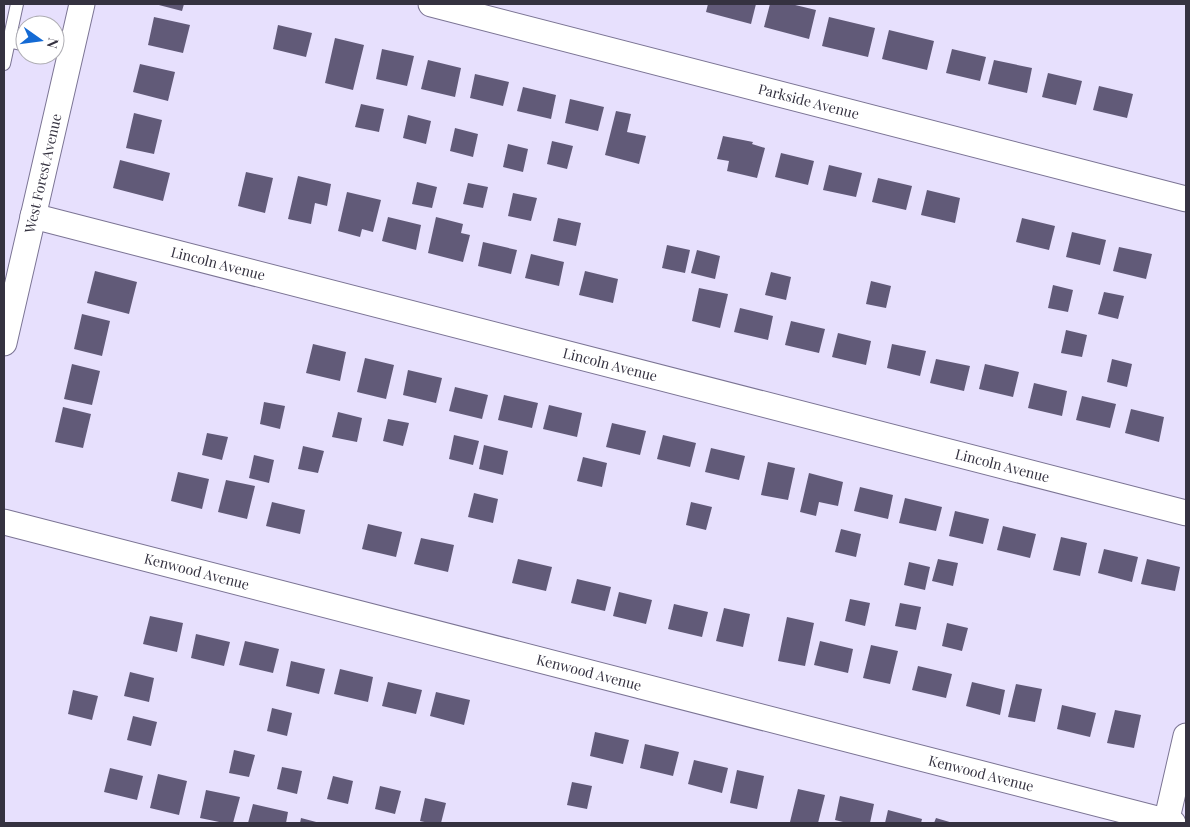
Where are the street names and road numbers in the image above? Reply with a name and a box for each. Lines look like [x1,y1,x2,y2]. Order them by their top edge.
street label: Parkside Avenue [756,79,861,123]
street label: West Forest Avenue [19,112,65,236]
street label: Lincoln Avenue [169,242,267,284]
street label: Lincoln Avenue [561,343,659,385]
street label: Lincoln Avenue [953,444,1052,486]
street label: Kenwood Avenue [142,548,251,594]
street label: Kenwood Avenue [534,649,644,695]
street label: Kenwood Avenue [927,750,1036,796]

